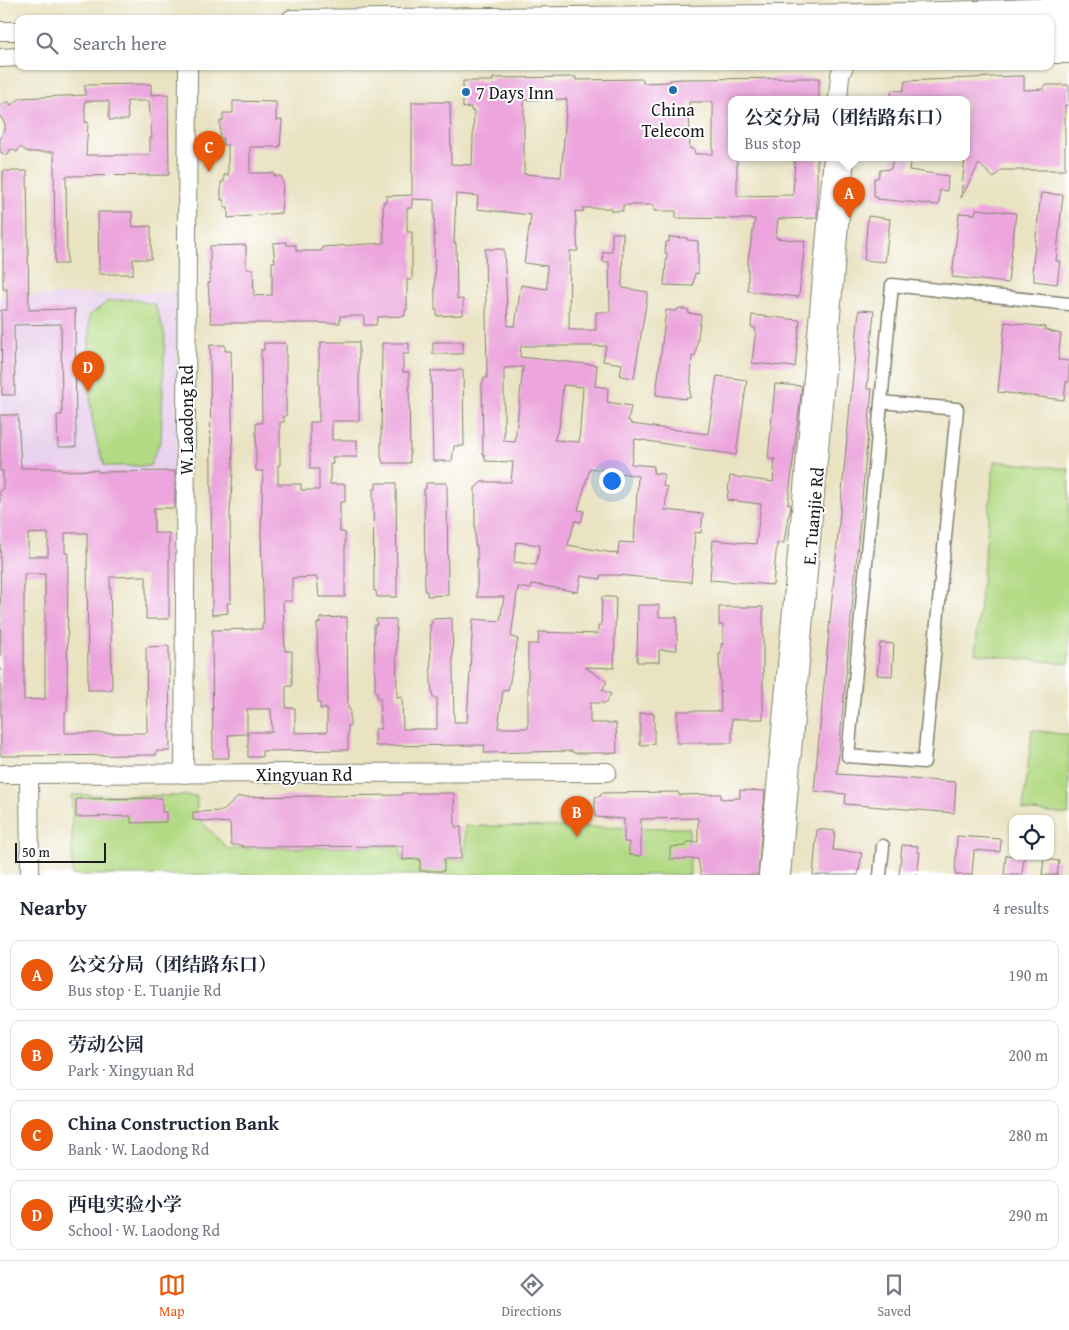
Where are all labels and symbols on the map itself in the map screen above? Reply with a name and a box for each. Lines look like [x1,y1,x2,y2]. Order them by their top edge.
place label: 7 Days Inn [476,79,554,106]
marker: China Telecom [667,84,679,96]
marker: 7 Days Inn [460,86,472,98]
place label: China Telecom [641,96,705,144]
pin: C [193,131,225,172]
pin: A [833,177,865,218]
pin: D [72,351,104,392]
street label: W. Laodong Rd [173,365,200,475]
street label: E. Tuanjie Rd [795,466,831,566]
your location [599,468,625,494]
street label: Xingyuan Rd [256,761,353,788]
pin: B [561,796,593,837]
scale bar [15,840,106,863]

